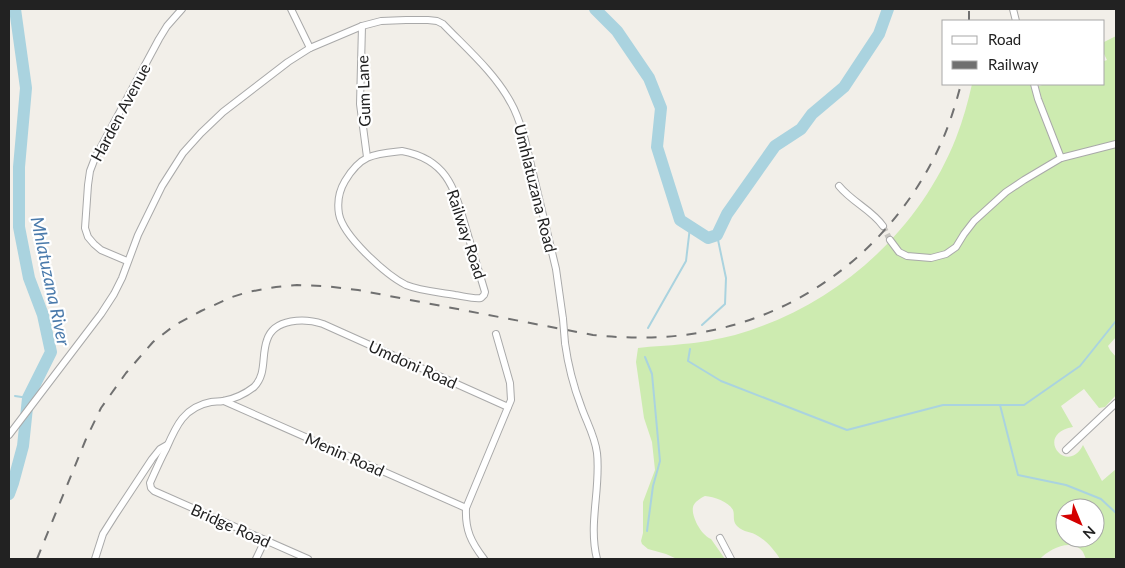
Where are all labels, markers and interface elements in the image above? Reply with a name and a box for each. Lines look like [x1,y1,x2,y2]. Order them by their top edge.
legend [942,20,1105,85]
text: Road [988,30,1021,48]
street label: Gum Lane [352,55,374,127]
text: Railway [988,55,1039,73]
street label: Harden Avenue [86,60,154,164]
street label: Umhlatuzana Road [511,122,561,254]
street label: Railway Road [444,187,490,281]
water label: Mhlatuzana River [27,214,76,348]
street label: Umdoni Road [366,336,460,392]
street label: Menin Road [303,428,387,480]
north arrow [1055,498,1105,548]
street label: Bridge Road [188,499,274,551]
text: N [1080,523,1099,543]

